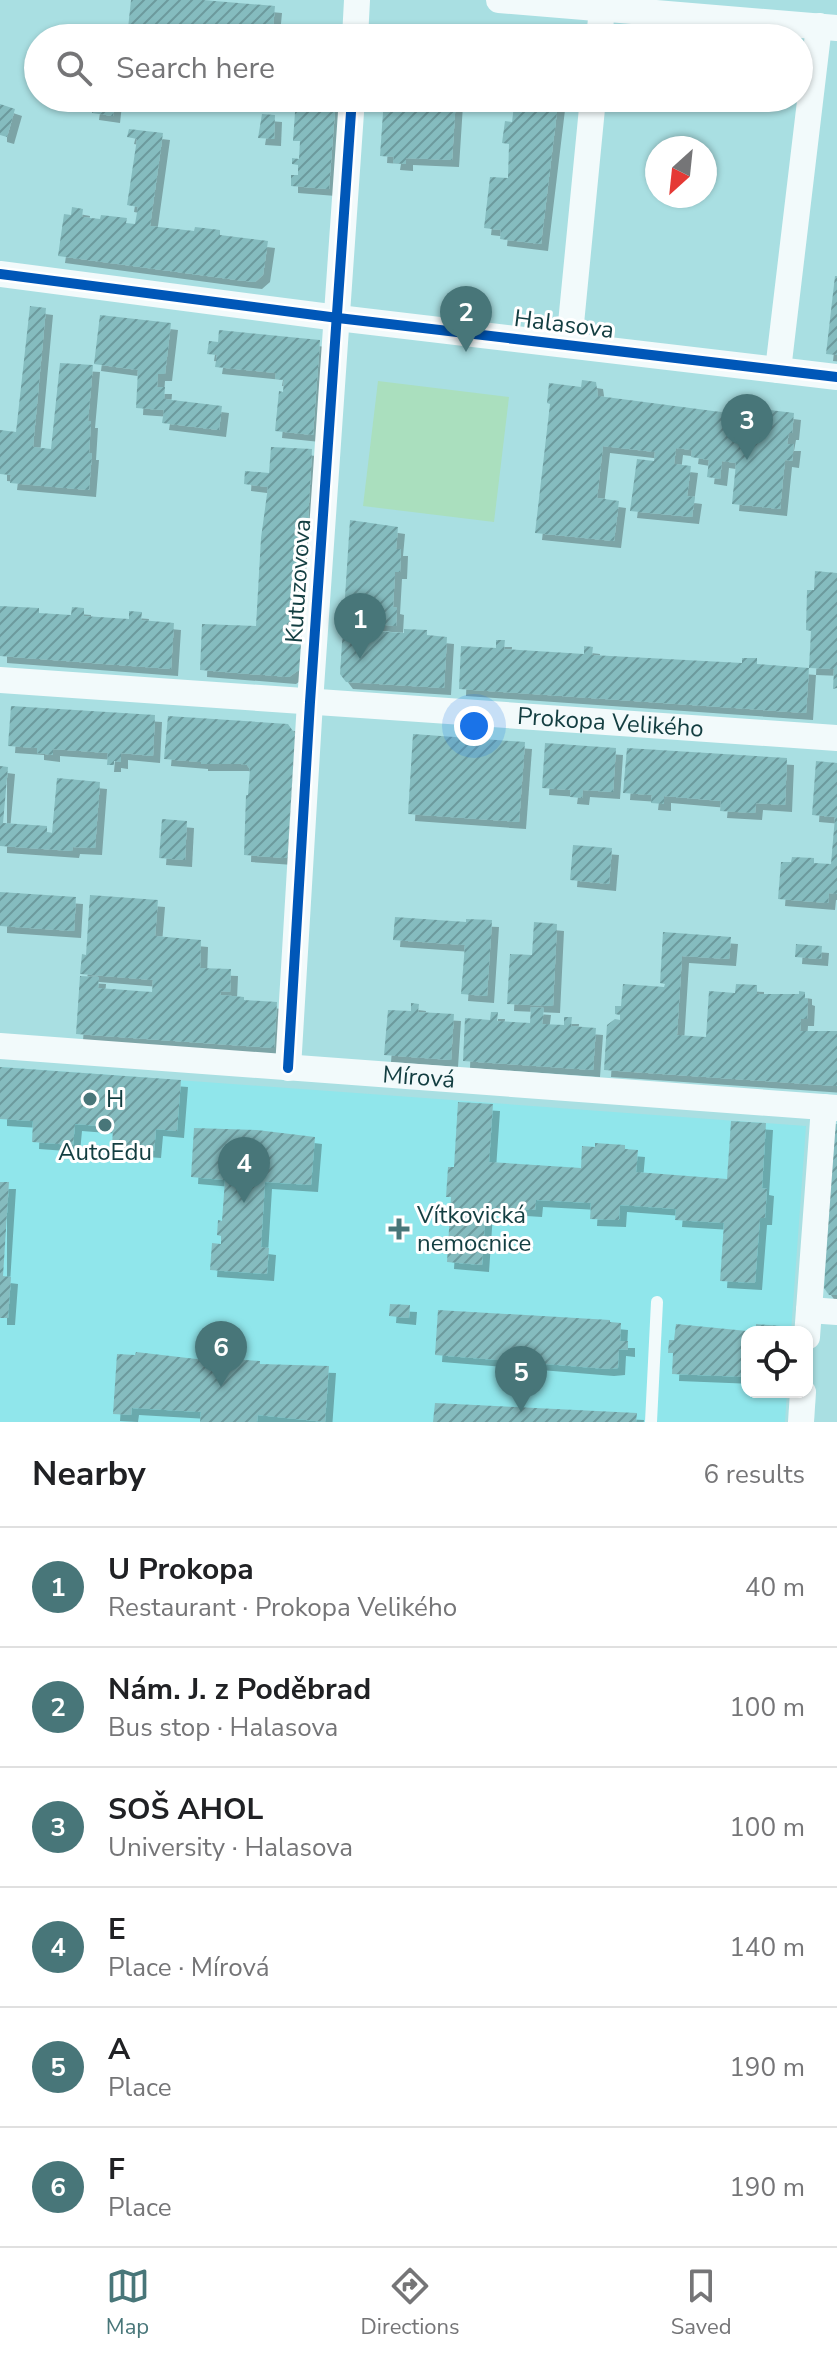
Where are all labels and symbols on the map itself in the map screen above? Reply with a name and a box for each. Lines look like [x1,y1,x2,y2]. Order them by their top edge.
north arrow [645,136,717,208]
pin: 2 [440,286,492,352]
street label: Halasova [512,302,616,346]
pin: 3 [721,394,773,460]
street label: Kutuzovova [278,518,318,644]
pin: 1 [334,593,386,659]
street label: Prokopa Velikého [516,700,705,745]
your location [454,706,494,746]
street label: Mírová [381,1058,456,1096]
place label: H [106,1083,124,1115]
marker: H [81,1090,99,1108]
marker: AutoEdu [96,1116,114,1134]
place label: AutoEdu [58,1136,152,1168]
pin: 4 [218,1137,270,1203]
place label: Vítkovická nemocnice [416,1199,531,1259]
marker: Vítkovická nemocnice [388,1218,410,1240]
pin: 6 [195,1321,247,1387]
pin: 5 [495,1346,547,1412]

